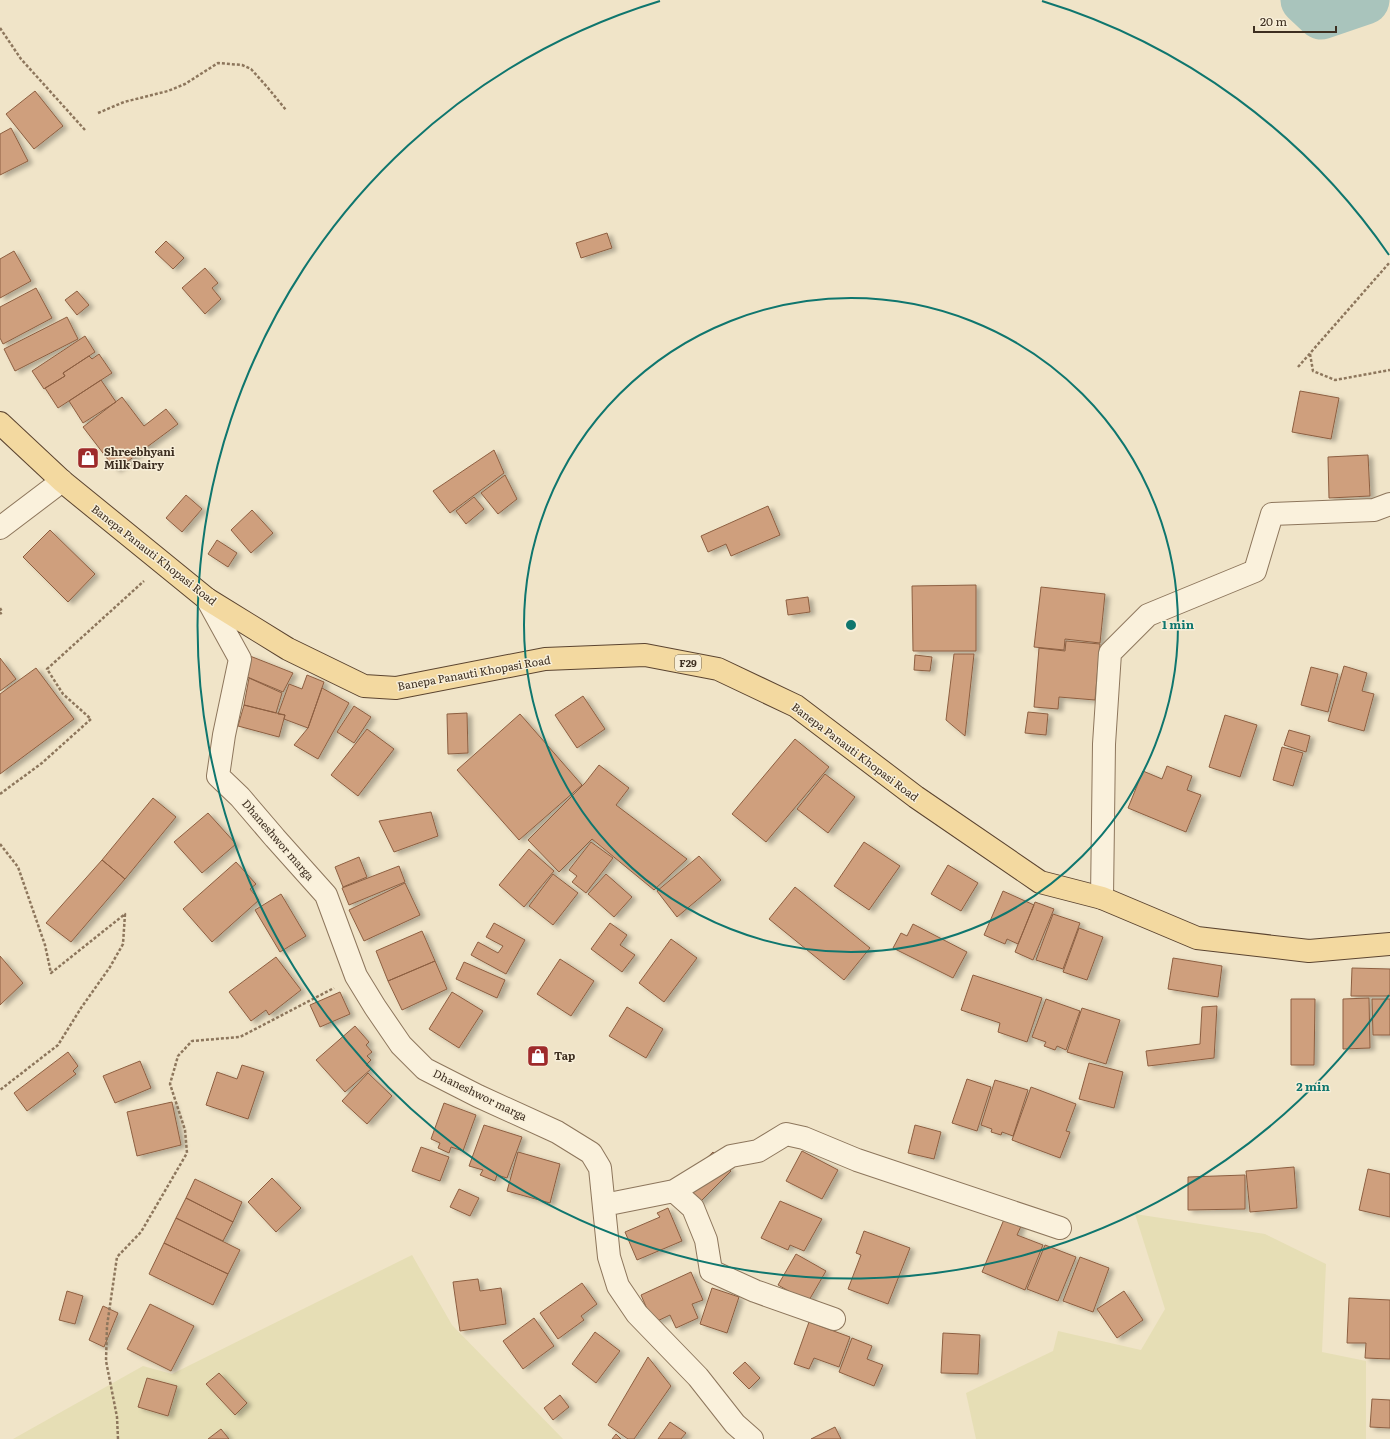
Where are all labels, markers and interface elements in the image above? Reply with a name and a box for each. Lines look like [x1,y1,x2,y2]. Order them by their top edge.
scale bar [1254,8,1336,34]
text: 20 m [1260,12,1287,30]
place label: Shreebhyani Milk Dairy [104,443,175,472]
shop icon: Shreebhyani Milk Dairy [75,445,101,471]
street label: Banepa Panauti Khopasi Road [89,500,221,608]
text: 1 min [1162,615,1195,633]
centre of rings [844,618,858,632]
street label: Banepa Panauti Khopasi Road [396,651,552,693]
road number: F29 [675,655,701,671]
street label: Banepa Panauti Khopasi Road [789,698,923,804]
street label: Dhaneshwor marga [239,795,319,883]
shop icon: Tap [525,1043,551,1069]
place label: Tap [554,1047,575,1063]
street label: Dhaneshwor marga [431,1064,530,1124]
text: 2 min [1296,1077,1330,1095]

